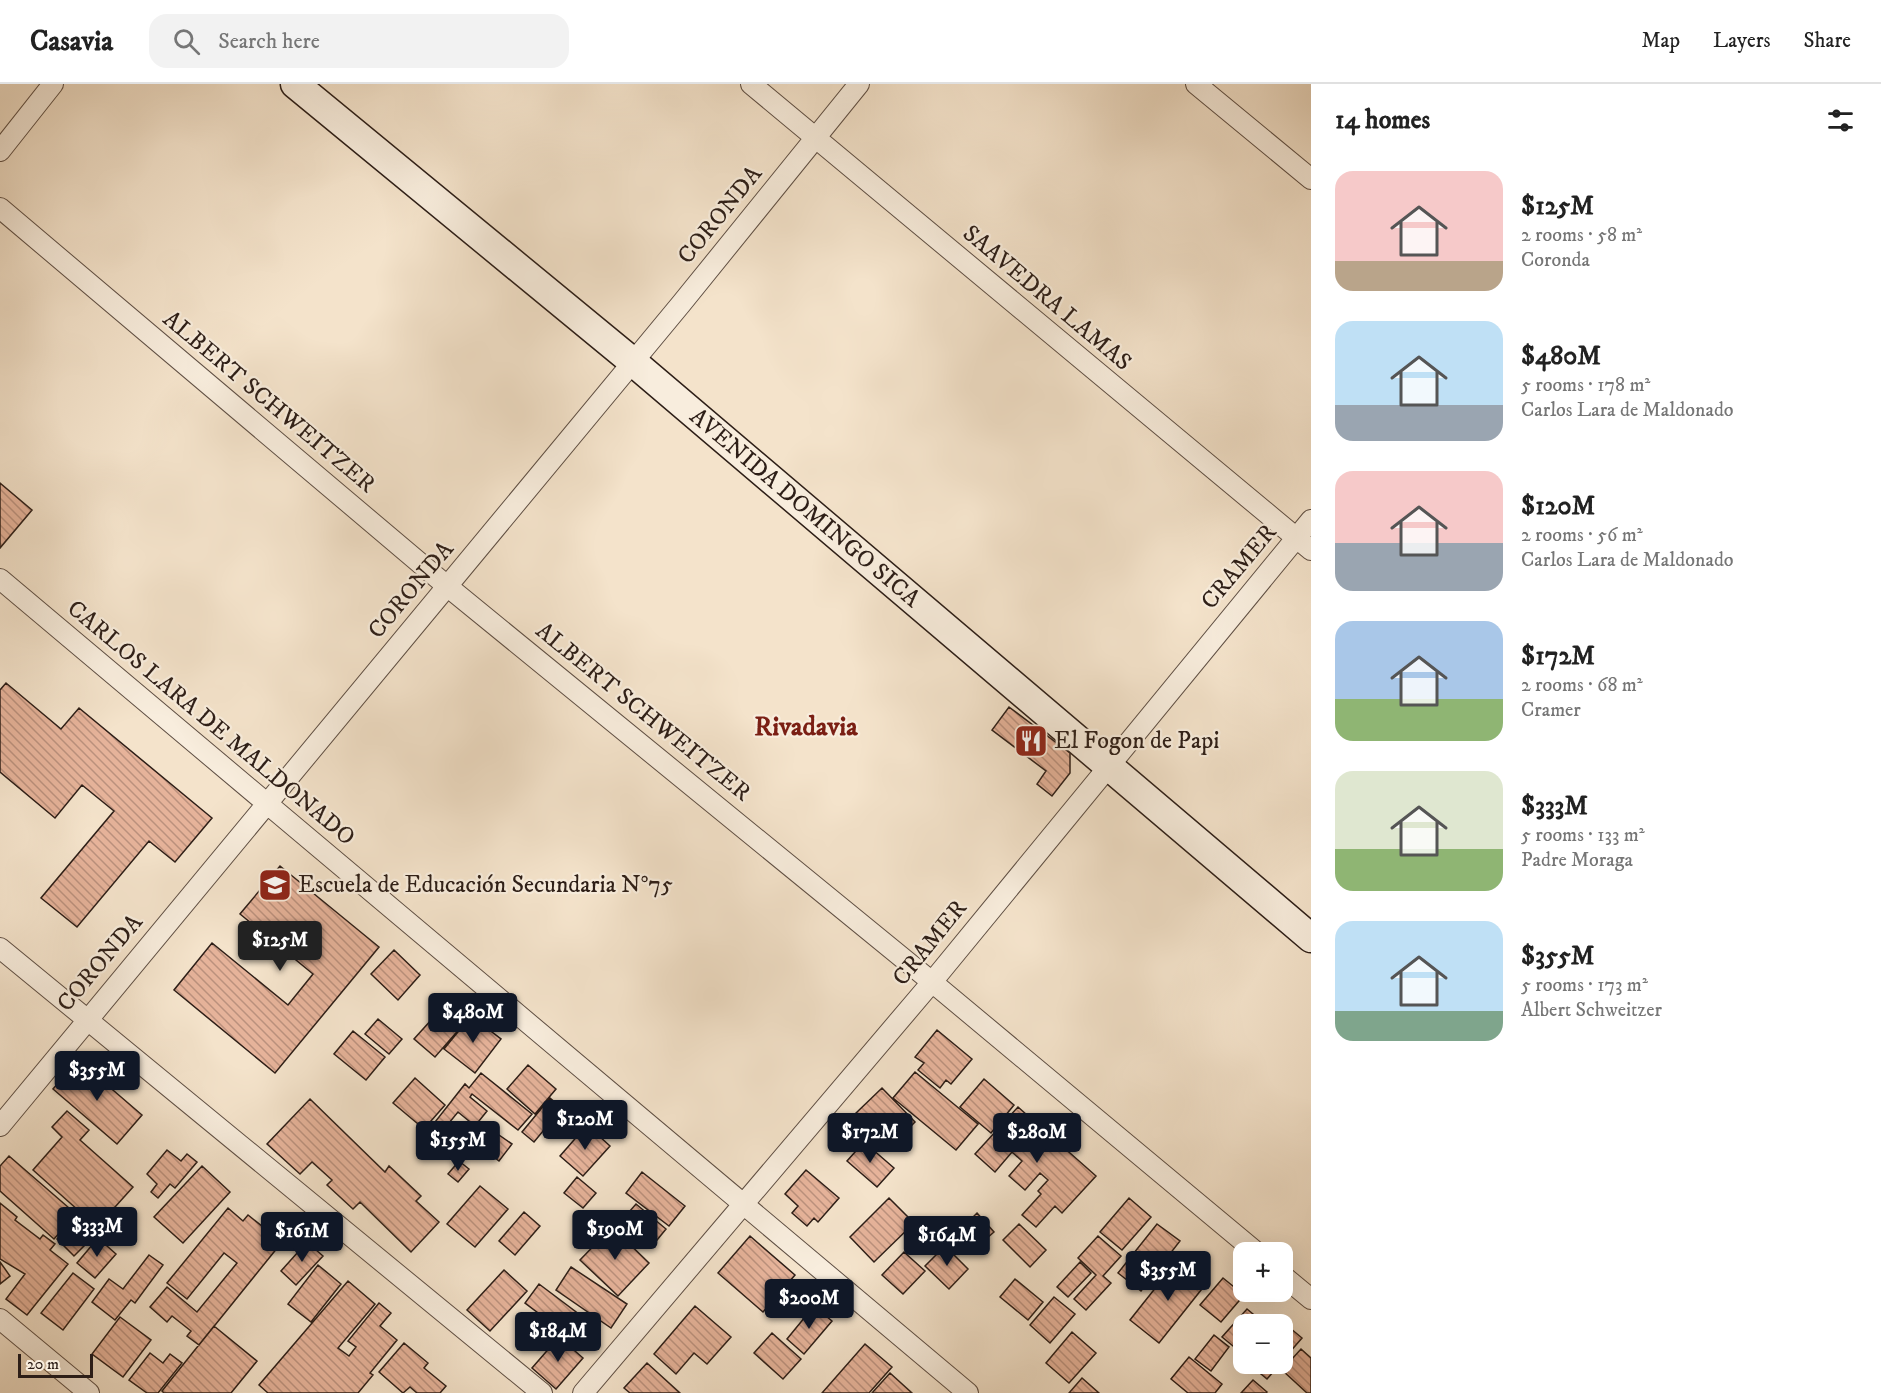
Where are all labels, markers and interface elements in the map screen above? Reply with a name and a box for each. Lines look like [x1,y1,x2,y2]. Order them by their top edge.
search box [149,14,569,68]
text: Casavia [30,24,113,59]
icon: search [170,25,203,58]
text: Search here [218,28,320,55]
text: Map [1641,28,1680,54]
text: Layers [1713,28,1771,54]
text: Share [1804,28,1851,54]
text: 14 homes [1335,104,1430,137]
icon: filters [1824,104,1857,137]
street label: CORONDA [671,159,769,270]
text: $125M [1521,190,1594,223]
icon: home [1383,195,1455,267]
street label: SAAVEDRA LAMAS [956,219,1138,377]
text: 2 rooms · 58 m² [1521,223,1642,248]
text: Coronda [1521,248,1590,273]
street label: ALBERT SCHWEITZER [157,304,381,500]
text: $480M [1521,340,1601,373]
icon: home [1383,345,1455,417]
text: 5 rooms · 178 m² [1521,373,1650,398]
text: Carlos Lara de Maldonado [1521,398,1734,423]
street label: AVENIDA DOMINGO SICA [683,402,927,615]
text: $120M [1521,490,1595,523]
icon: home [1383,495,1455,567]
street label: CRAMER [1195,518,1283,616]
text: 2 rooms · 56 m² [1521,523,1643,548]
street label: CORONDA [362,535,461,645]
text: Carlos Lara de Maldonado [1521,548,1734,573]
street label: CARLOS LARA DE MALDONADO [61,594,361,852]
street label: ALBERT SCHWEITZER [529,616,757,808]
text: $172M [1521,640,1595,673]
icon: home [1383,645,1455,717]
text: 2 rooms · 68 m² [1521,673,1643,698]
text: Cramer [1521,698,1581,723]
district label: Rivadavia [754,710,858,744]
restaurant icon: El Fogon de Papi [1013,723,1049,759]
place label: El Fogon de Papi [1054,726,1219,756]
text: $333M [1521,790,1588,823]
icon: home [1383,795,1455,867]
text: 5 rooms · 133 m² [1521,823,1645,848]
text: Padre Moraga [1521,848,1633,873]
school or university icon: Escuela de Educación Secundaria N°75 [257,867,293,903]
place label: Escuela de Educación Secundaria N°75 [298,870,673,900]
street label: CRAMER [886,894,974,992]
street label: CORONDA [51,908,150,1018]
pin: $125M [238,921,322,972]
text: $125M [252,928,308,953]
text: $355M [1521,940,1595,973]
icon: home [1383,945,1455,1017]
text: 5 rooms · 173 m² [1521,973,1648,998]
pin: $480M [431,993,515,1044]
text: Albert Schweitzer [1521,998,1662,1023]
text: $480M [442,1000,504,1025]
pin: $355M [55,1051,139,1102]
text: $355M [69,1058,125,1083]
pin: $120M [543,1100,627,1151]
text: $120M [556,1107,614,1132]
pin: $172M [828,1113,912,1164]
pin: $280M [995,1113,1079,1164]
text: $172M [842,1120,898,1145]
text: $280M [1007,1120,1067,1145]
pin: $155M [416,1121,500,1172]
text: $155M [430,1128,486,1153]
pin: $333M [55,1207,139,1258]
pin: $190M [573,1210,657,1261]
pin: $161M [260,1212,344,1263]
text: $333M [71,1214,123,1239]
pin: $164M [905,1216,989,1267]
text: $190M [586,1217,644,1242]
text: $161M [275,1219,329,1244]
text: $164M [918,1223,976,1248]
map controls [1233,1242,1293,1374]
button: + [1233,1242,1293,1302]
pin: $355M [1126,1251,1210,1302]
text: $355M [1140,1258,1196,1283]
pin: $200M [767,1279,851,1330]
text: $200M [779,1286,839,1311]
pin: $184M [516,1312,600,1363]
button: − [1233,1314,1293,1374]
text: $184M [529,1319,587,1344]
scale bar [18,1351,93,1378]
text: 20 m [27,1354,59,1374]

